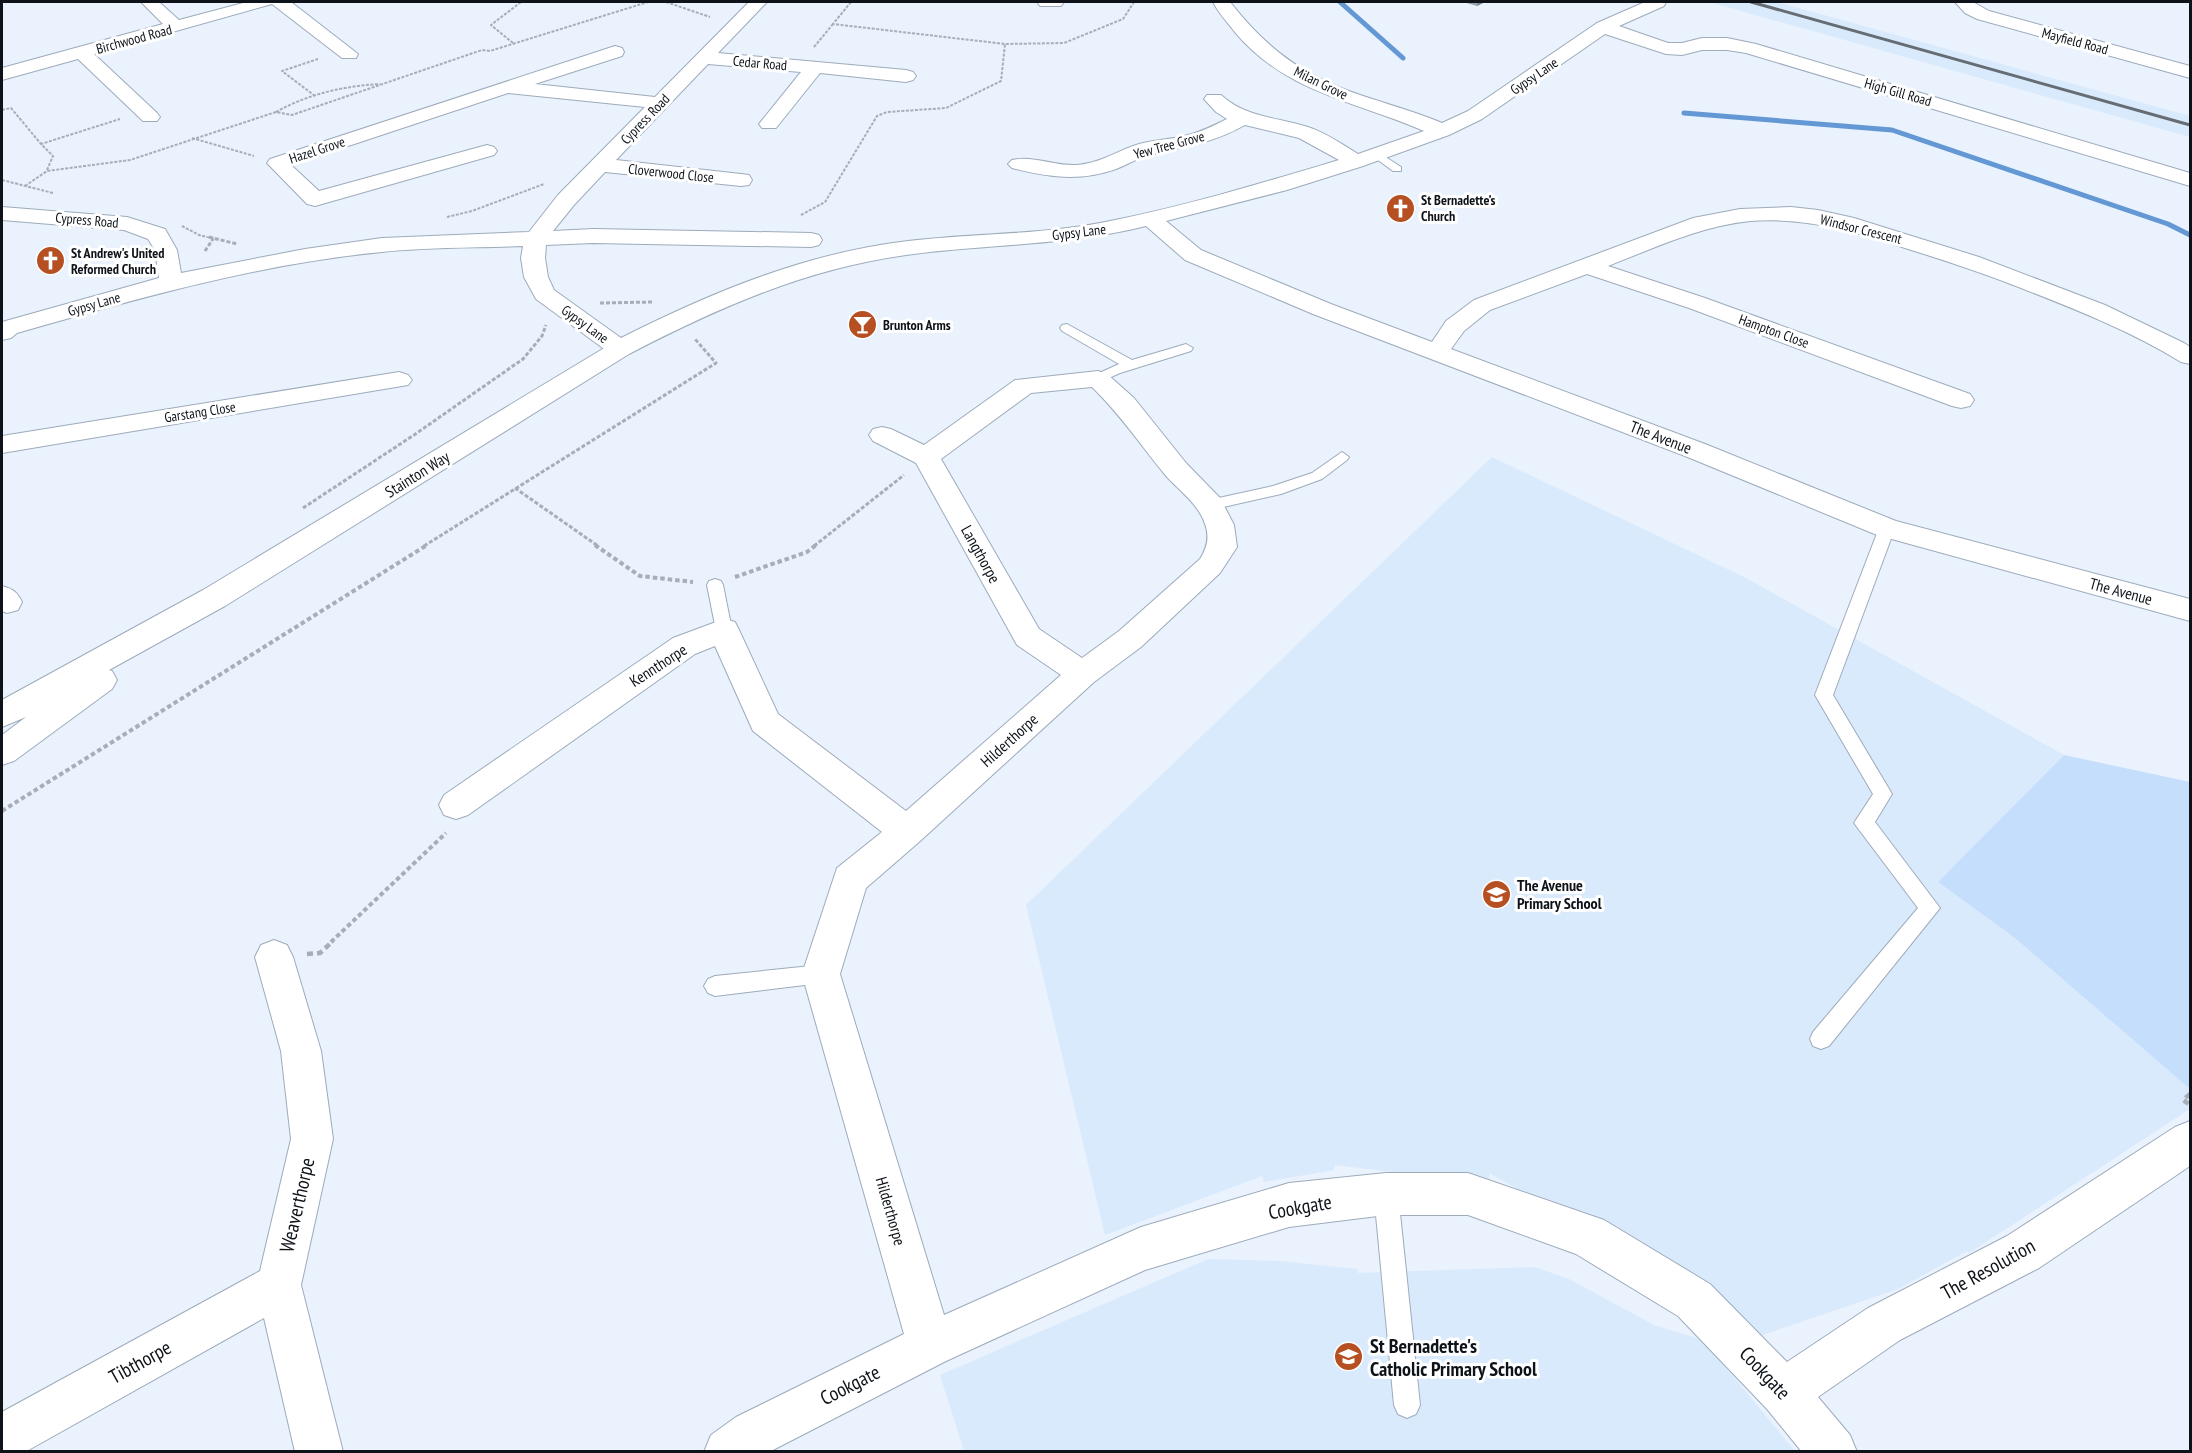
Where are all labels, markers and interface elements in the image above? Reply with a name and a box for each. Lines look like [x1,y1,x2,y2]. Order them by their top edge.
street label: Birchwood Road [94,20,174,58]
street label: Mayfield Road [2040,24,2110,58]
street label: Cedar Road [732,52,788,74]
street label: Gypsy Lane [1507,53,1562,99]
street label: Milan Grove [1291,62,1351,104]
street label: High Gill Road [1862,74,1934,110]
street label: Cypress Road [617,90,673,148]
street label: Yew Tree Grove [1132,127,1207,163]
street label: Hazel Grove [287,132,347,167]
street label: Cloverwood Close [627,160,715,186]
place label: St Bernadette’s Church [1421,191,1496,225]
church icon: St Bernadette’s Church [1384,192,1416,224]
street label: Cypress Road [55,208,119,232]
street label: Windsor Crescent [1818,210,1904,248]
street label: Gypsy Lane [1051,220,1107,244]
place label: St Andrew's United Reformed Church [71,244,164,278]
church icon: St Andrew's United Reformed Church [34,245,66,277]
street label: Gypsy Lane [66,288,123,320]
street label: Gypsy Lane [558,301,612,347]
bar icon: Brunton Arms [846,309,878,341]
street label: Hampton Close [1736,310,1812,352]
place label: Brunton Arms [883,316,951,334]
street label: Garstang Close [163,397,237,427]
street label: The Avenue [1627,416,1695,458]
street label: Stainton Way [381,446,453,502]
street label: Langthorpe [957,522,1005,586]
street label: The Avenue [2087,573,2155,609]
street label: Kennthorpe [626,639,690,691]
street label: Hilderthorpe [976,709,1042,771]
place label: The Avenue Primary School [1517,875,1602,913]
school or university icon: The Avenue Primary School [1480,878,1512,910]
street label: Weaverthorpe [273,1155,321,1255]
street label: Hilderthorpe [872,1174,910,1248]
street label: Cookgate [1266,1189,1334,1225]
street label: The Resolution [1937,1233,2039,1305]
place label: St Bernadette's Catholic Primary School [1370,1333,1537,1382]
street label: Tibthorpe [104,1334,176,1390]
school or university icon: St Bernadette's Catholic Primary School [1333,1341,1365,1373]
street label: Cookgate [1734,1341,1796,1405]
street label: Cookgate [816,1359,884,1411]

